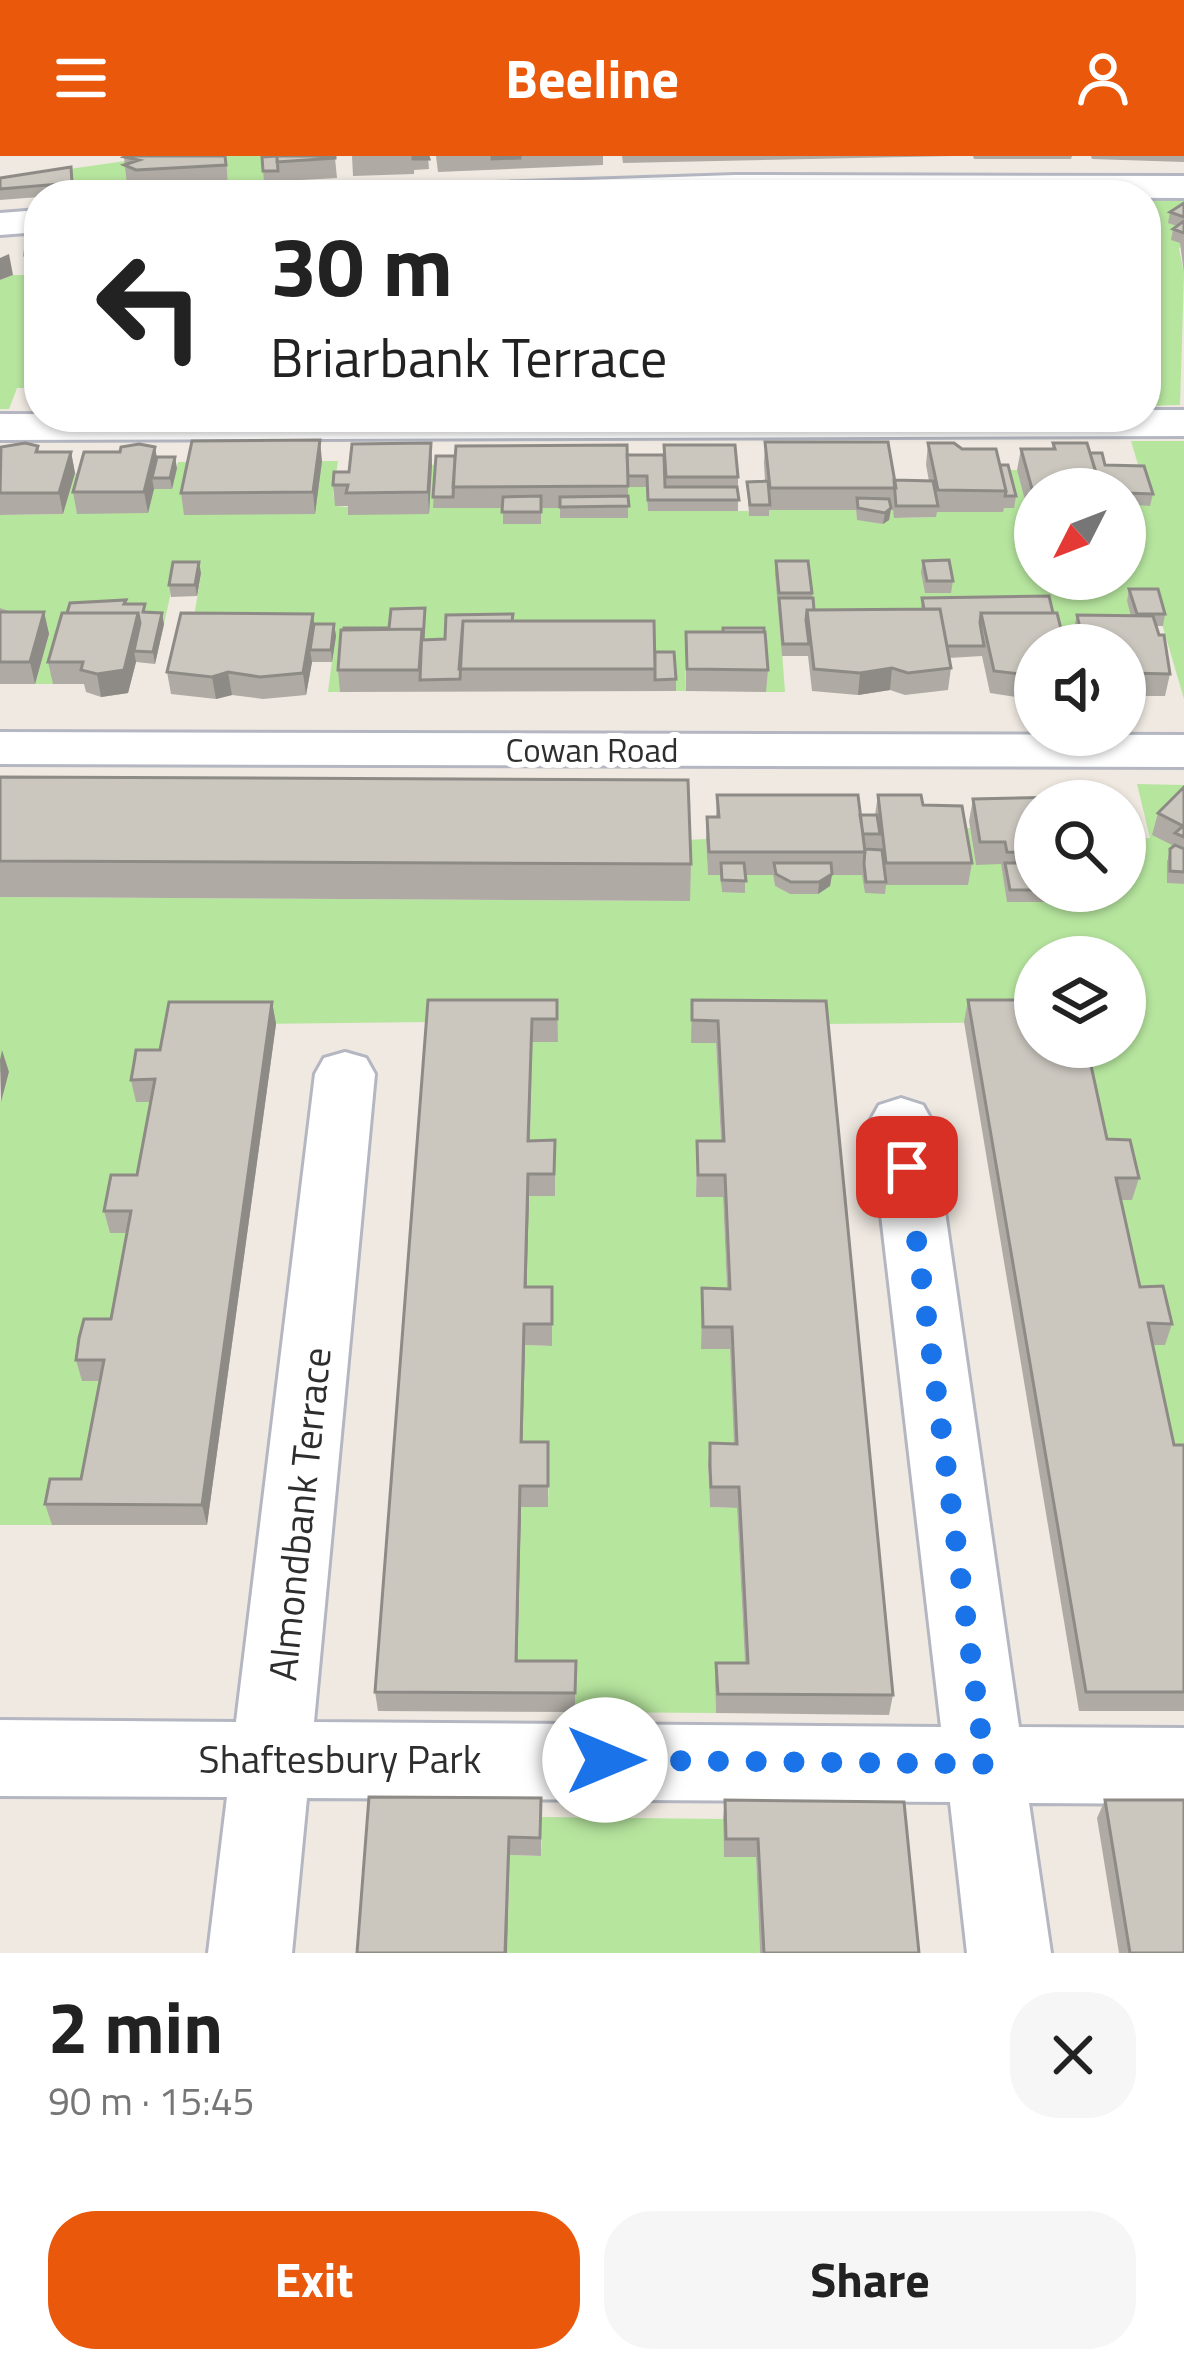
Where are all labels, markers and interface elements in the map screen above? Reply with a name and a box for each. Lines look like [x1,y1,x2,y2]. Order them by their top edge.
text: Beeline [505,37,679,119]
icon: menu [48,45,114,111]
icon: person [1070,45,1136,111]
text: 30 m [270,201,453,329]
icon: left [72,228,228,384]
text: Briarbank Terrace [270,316,667,398]
north arrow [1014,468,1146,600]
map controls [1014,468,1146,1068]
button: sound [1014,624,1146,756]
street label: Cowan Road [506,725,678,775]
button: search [1014,780,1146,912]
button: layers [1014,936,1146,1068]
pin [856,1116,958,1218]
icon: arrive [874,1134,940,1200]
street label: Almondbank Terrace [252,1344,346,1684]
position arrow [542,1697,668,1823]
street label: Shaftesbury Park [199,1729,481,1788]
text: 2 min [48,1971,223,2081]
button: close [1010,1992,1136,2118]
text: 90 m · 15:45 [48,2071,254,2130]
button: Exit [48,2211,580,2349]
button: Share [604,2211,1136,2349]

